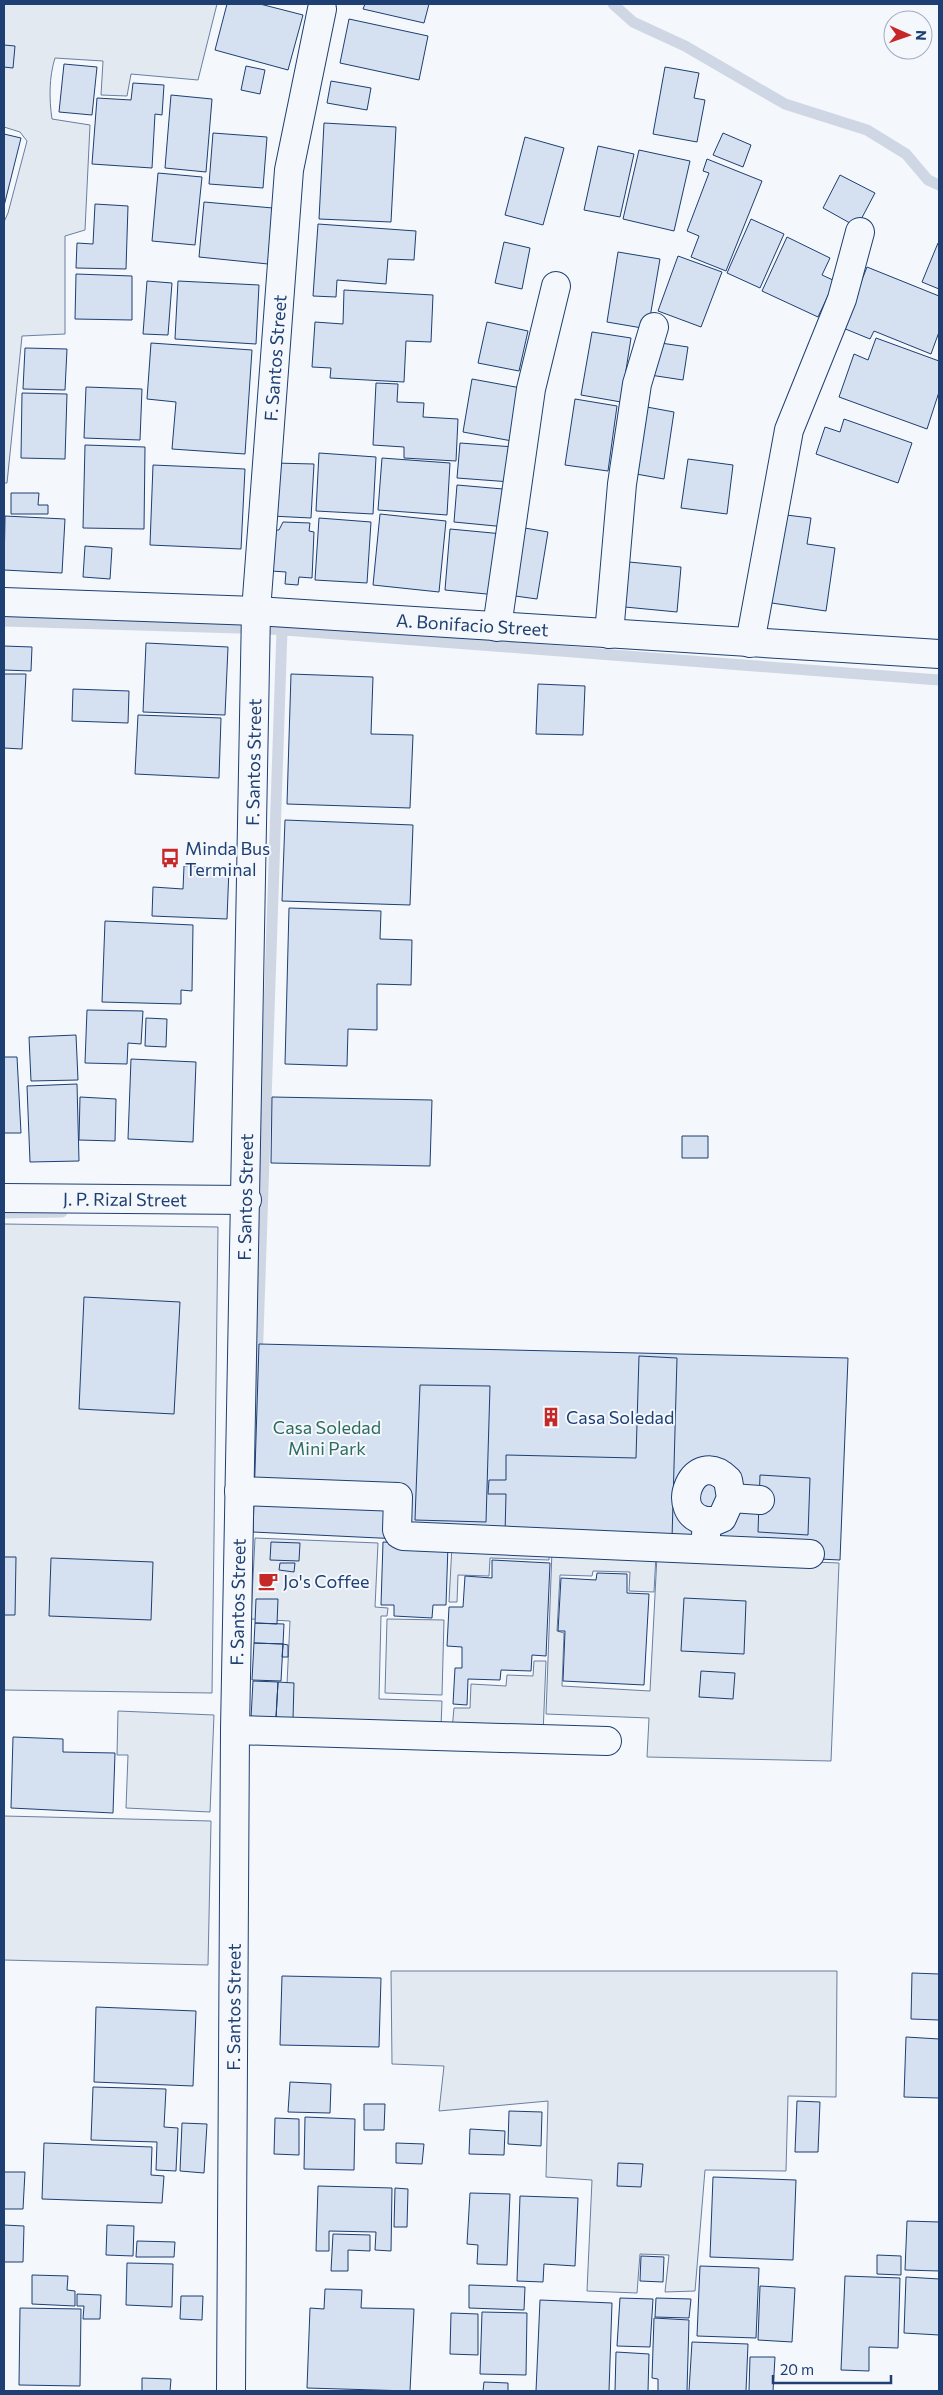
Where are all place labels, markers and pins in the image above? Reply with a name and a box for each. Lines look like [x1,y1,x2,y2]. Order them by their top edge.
place label: Minda Bus Terminal [185,837,270,880]
bus stop icon: Minda Bus Terminal [159,847,181,869]
building icon: Casa Soledad [540,1406,562,1428]
place label: Casa Soledad [566,1406,674,1428]
cafe icon: Jo's Coffee [257,1570,279,1592]
place label: Jo's Coffee [283,1570,370,1592]

